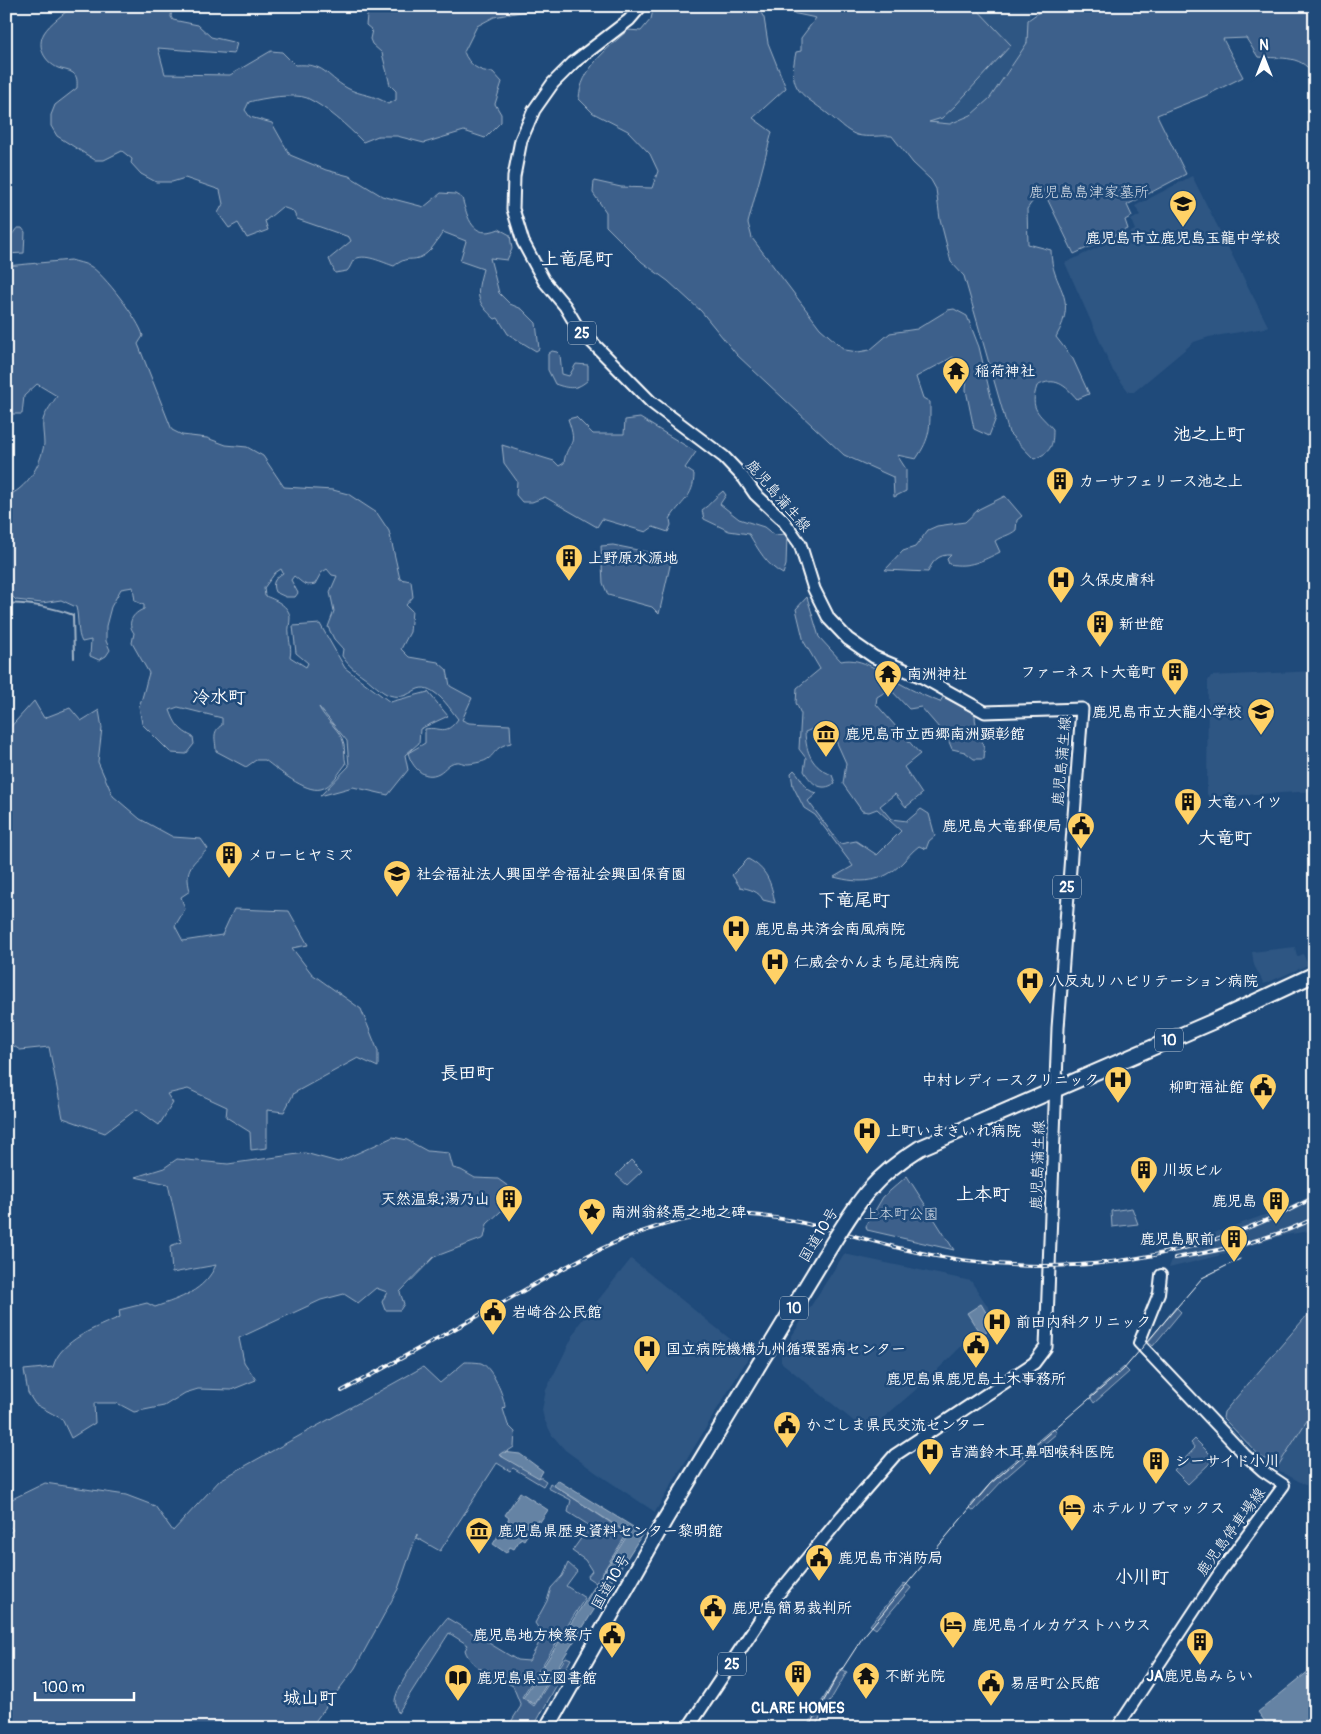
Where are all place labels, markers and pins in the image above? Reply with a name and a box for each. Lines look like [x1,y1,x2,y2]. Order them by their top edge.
school or university icon: 鹿児島市立鹿児島玉龍中学校 [1168,189,1198,228]
place label: 鹿児島市立鹿児島玉龍中学校 [1085,229,1281,248]
temple icon: 稲荷神社 [941,356,971,395]
place label: 稲荷神社 [975,362,1035,381]
building icon: カーサフェリース池之上 [1045,466,1075,505]
place label: カーサフェリース池之上 [1079,472,1243,491]
building icon: 上野原水源地 [554,543,584,582]
place label: 上野原水源地 [588,549,678,568]
hospital icon: 久保皮膚科 [1046,565,1076,604]
place label: 久保皮膚科 [1080,571,1155,590]
building icon: 新世館 [1085,609,1115,648]
place label: 新世館 [1119,615,1164,634]
building icon: ファーネスト大竜町 [1160,657,1190,696]
temple icon: 南洲神社 [873,659,903,698]
place label: ファーネスト大竜町 [1021,663,1156,682]
place label: 南洲神社 [907,665,967,684]
school or university icon: 鹿児島市立大龍小学校 [1246,697,1276,736]
place label: 鹿児島市立大龍小学校 [1092,703,1242,722]
museum icon: 鹿児島市立西郷南洲顕彰館 [811,719,841,758]
place label: 鹿児島市立西郷南洲顕彰館 [845,725,1025,744]
building icon: 大竜ハイツ [1173,787,1203,826]
place label: 大竜ハイツ [1207,793,1282,812]
public building icon: 鹿児島大竜郵便局 [1066,811,1096,850]
place label: 鹿児島大竜郵便局 [942,817,1062,836]
building icon: メローヒヤミズ [214,840,244,879]
place label: メローヒヤミズ [248,846,353,865]
school or university icon: 社会福祉法人興国学舎福祉会興国保育園 [382,859,412,898]
place label: 社会福祉法人興国学舎福祉会興国保育園 [416,865,686,884]
hospital icon: 鹿児島共済会南風病院 [721,914,751,953]
place label: 鹿児島共済会南風病院 [755,920,905,939]
hospital icon: 仁威会かんまち尾辻病院 [760,947,790,986]
place label: 仁威会かんまち尾辻病院 [794,953,959,972]
hospital icon: 八反丸リハビリテーション病院 [1015,966,1045,1005]
place label: 八反丸リハビリテーション病院 [1049,972,1258,991]
hospital icon: 中村レディースクリニック [1103,1065,1133,1104]
place label: 中村レディースクリニック [922,1071,1099,1090]
public building icon: 柳町福祉館 [1248,1072,1278,1111]
place label: 柳町福祉館 [1169,1078,1244,1097]
hospital icon: 上町いまきいれ病院 [852,1116,882,1155]
place label: 上町いまきいれ病院 [886,1122,1021,1141]
building icon: 川坂ビル [1129,1155,1159,1194]
place label: 川坂ビル [1163,1161,1223,1180]
building icon: 天然温泉;湯乃山 [494,1184,524,1223]
building icon: 鹿児島 [1261,1186,1291,1225]
place label: 天然温泉;湯乃山 [381,1190,490,1209]
place label: 鹿児島 [1212,1192,1257,1211]
place icon: 南洲翁終焉之地之碑 [577,1197,607,1236]
place label: 南洲翁終焉之地之碑 [611,1203,746,1222]
building icon: 鹿児島駅前 [1219,1224,1249,1263]
place label: 鹿児島駅前 [1140,1230,1215,1249]
public building icon: 岩崎谷公民館 [478,1297,508,1336]
place label: 岩崎谷公民館 [512,1303,602,1322]
hospital icon: 前田内科クリニック [982,1307,1012,1346]
place label: 前田内科クリニック [1016,1313,1151,1332]
public building icon: 鹿児島県鹿児島土木事務所 [961,1330,991,1369]
hospital icon: 国立病院機構九州循環器病センター [632,1334,662,1373]
place label: 国立病院機構九州循環器病センター [666,1340,906,1359]
place label: 鹿児島県鹿児島土木事務所 [886,1370,1066,1389]
public building icon: かごしま県民交流センター [772,1410,802,1449]
place label: かごしま県民交流センター [806,1416,986,1435]
hospital icon: 吉満鈴木耳鼻咽喉科医院 [915,1437,945,1476]
place label: 吉満鈴木耳鼻咽喉科医院 [949,1443,1114,1462]
building icon: シーサイド小川 [1141,1446,1171,1485]
place label: シーサイド小川 [1175,1452,1280,1471]
hotel icon: ホテルリブマックス [1057,1493,1087,1532]
place label: ホテルリブマックス [1091,1499,1225,1518]
museum icon: 鹿児島県歴史資料センター黎明館 [464,1516,494,1555]
place label: 鹿児島県歴史資料センター黎明館 [498,1522,723,1541]
public building icon: 鹿児島市消防局 [804,1543,834,1582]
place label: 鹿児島市消防局 [838,1549,943,1568]
public building icon: 鹿児島簡易裁判所 [698,1593,728,1632]
place label: 鹿児島簡易裁判所 [732,1599,852,1618]
hotel icon: 鹿児島イルカゲストハウス [938,1610,968,1649]
place label: 鹿児島イルカゲストハウス [972,1616,1151,1635]
public building icon: 鹿児島地方検察庁 [597,1620,627,1659]
place label: 鹿児島地方検察庁 [473,1626,593,1645]
building icon: JA鹿児島みらい [1185,1627,1215,1666]
building icon: CLARE HOMES [783,1659,813,1698]
temple icon: 不断光院 [851,1661,881,1700]
library icon: 鹿児島県立図書館 [443,1663,473,1702]
place label: 不断光院 [885,1667,945,1686]
place label: JA鹿児島みらい [1147,1667,1253,1686]
public building icon: 易居町公民館 [976,1668,1006,1707]
place label: 鹿児島県立図書館 [477,1669,597,1688]
place label: 易居町公民館 [1010,1674,1100,1693]
place label: CLARE HOMES [751,1699,845,1718]

